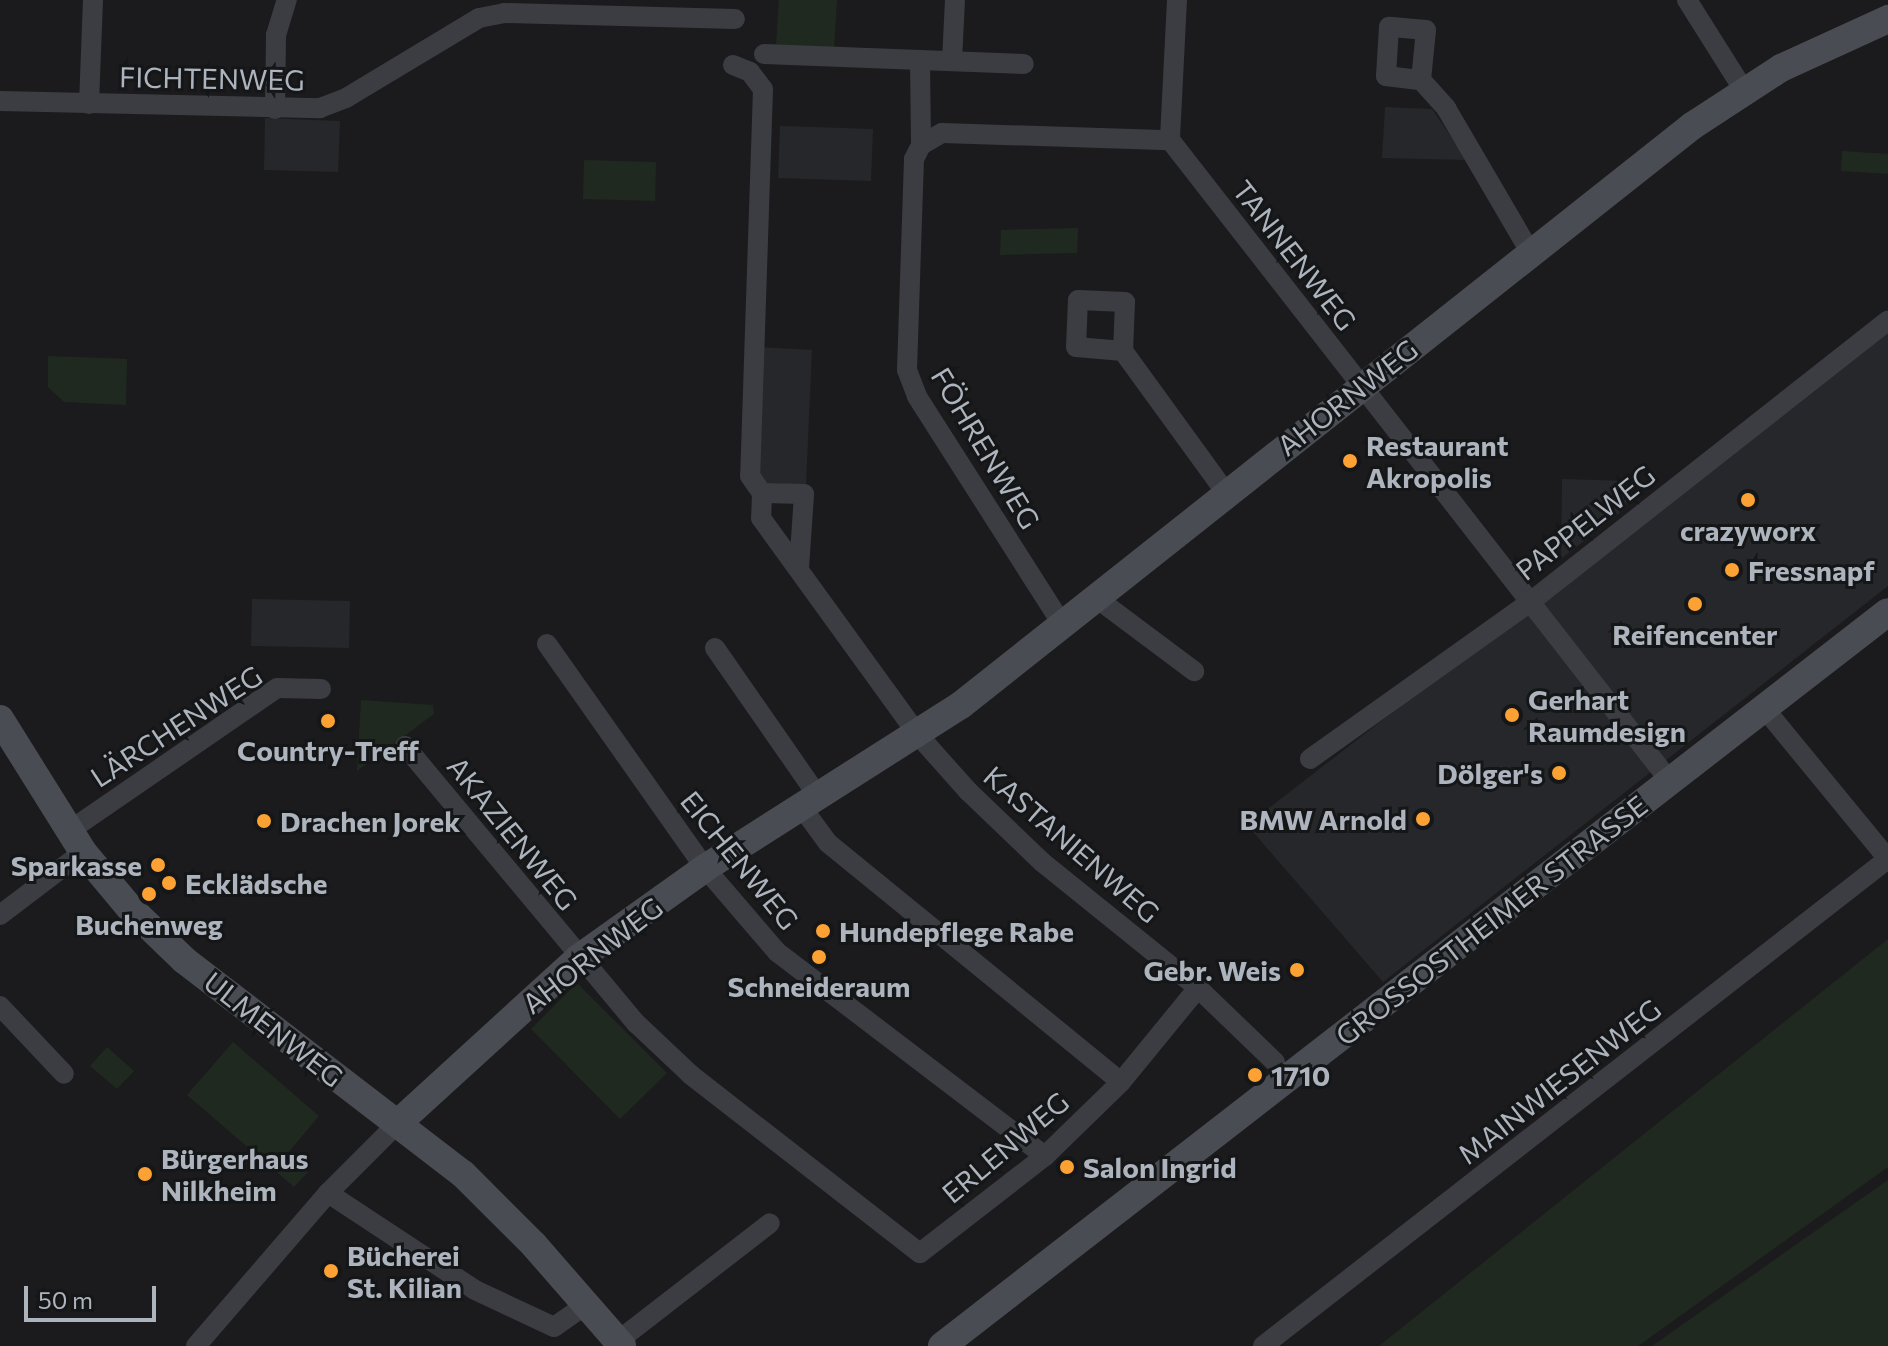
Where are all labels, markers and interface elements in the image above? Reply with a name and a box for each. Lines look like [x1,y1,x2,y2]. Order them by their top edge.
street label: FICHTENWEG [119,60,305,96]
street label: TANNENWEG [1226,174,1364,336]
street label: AHORNWEG [1270,332,1424,462]
street label: FÖHRENWEG [925,361,1047,535]
place label: Restaurant Akropolis [1366,428,1509,494]
marker: Restaurant Akropolis [1341,452,1359,470]
street label: PAPPELWEG [1509,457,1661,587]
marker: crazyworx [1739,491,1757,509]
place label: crazyworx [1680,513,1816,547]
place label: Fressnapf [1748,553,1875,587]
marker: Fressnapf [1723,561,1741,579]
marker: Reifencenter [1686,595,1704,613]
place label: Reifencenter [1612,617,1778,651]
street label: LÄRCHENWEG [84,658,268,794]
place label: Gerhart Raumdesign [1528,682,1686,748]
marker: Gerhart Raumdesign [1503,706,1521,724]
marker: Country-Treff [319,712,337,730]
place label: Country-Treff [237,733,419,767]
street label: AKAZIENWEG [441,750,585,916]
place label: Dölger's [1437,756,1543,790]
street label: KASTANIENWEG [977,759,1167,929]
marker: Dölger's [1550,764,1568,782]
street label: EICHENWEG [674,784,806,936]
street label: GROSSOSTHEIMER STRASSE [1329,788,1653,1052]
place label: BMW Arnold [1240,802,1407,836]
place label: Drachen Jorek [280,804,460,838]
marker: BMW Arnold [1414,810,1432,828]
marker: Drachen Jorek [255,812,273,830]
place label: Sparkasse [11,848,142,882]
marker: Sparkasse [149,856,167,874]
place label: Ecklädsche [185,866,328,900]
marker: Ecklädsche [160,874,178,892]
marker: Buchenweg [140,885,158,903]
street label: AHORNWEG [515,890,669,1020]
place label: Buchenweg [75,907,223,941]
place label: Hundepflege Rabe [839,914,1074,948]
marker: Hundepflege Rabe [814,922,832,940]
marker: Schneideraum [810,948,828,966]
place label: Gebr. Weis [1143,953,1281,987]
marker: Gebr. Weis [1288,961,1306,979]
street label: ULMENWEG [198,964,350,1094]
place label: Schneideraum [728,969,910,1003]
street label: MAINWIESENWEG [1451,991,1667,1171]
place label: 1710 [1271,1058,1330,1092]
marker: 1710 [1246,1066,1264,1084]
street label: ERLENWEG [935,1084,1075,1210]
place label: Bürgerhaus Nilkheim [161,1141,308,1207]
place label: Salon Ingrid [1083,1150,1237,1184]
marker: Salon Ingrid [1058,1158,1076,1176]
marker: Bürgerhaus Nilkheim [136,1165,154,1183]
place label: Bücherei St. Kilian [347,1238,462,1304]
marker: Bücherei St. Kilian [322,1262,340,1280]
scale bar [28,1270,160,1320]
text: 50 m [38,1285,93,1314]

